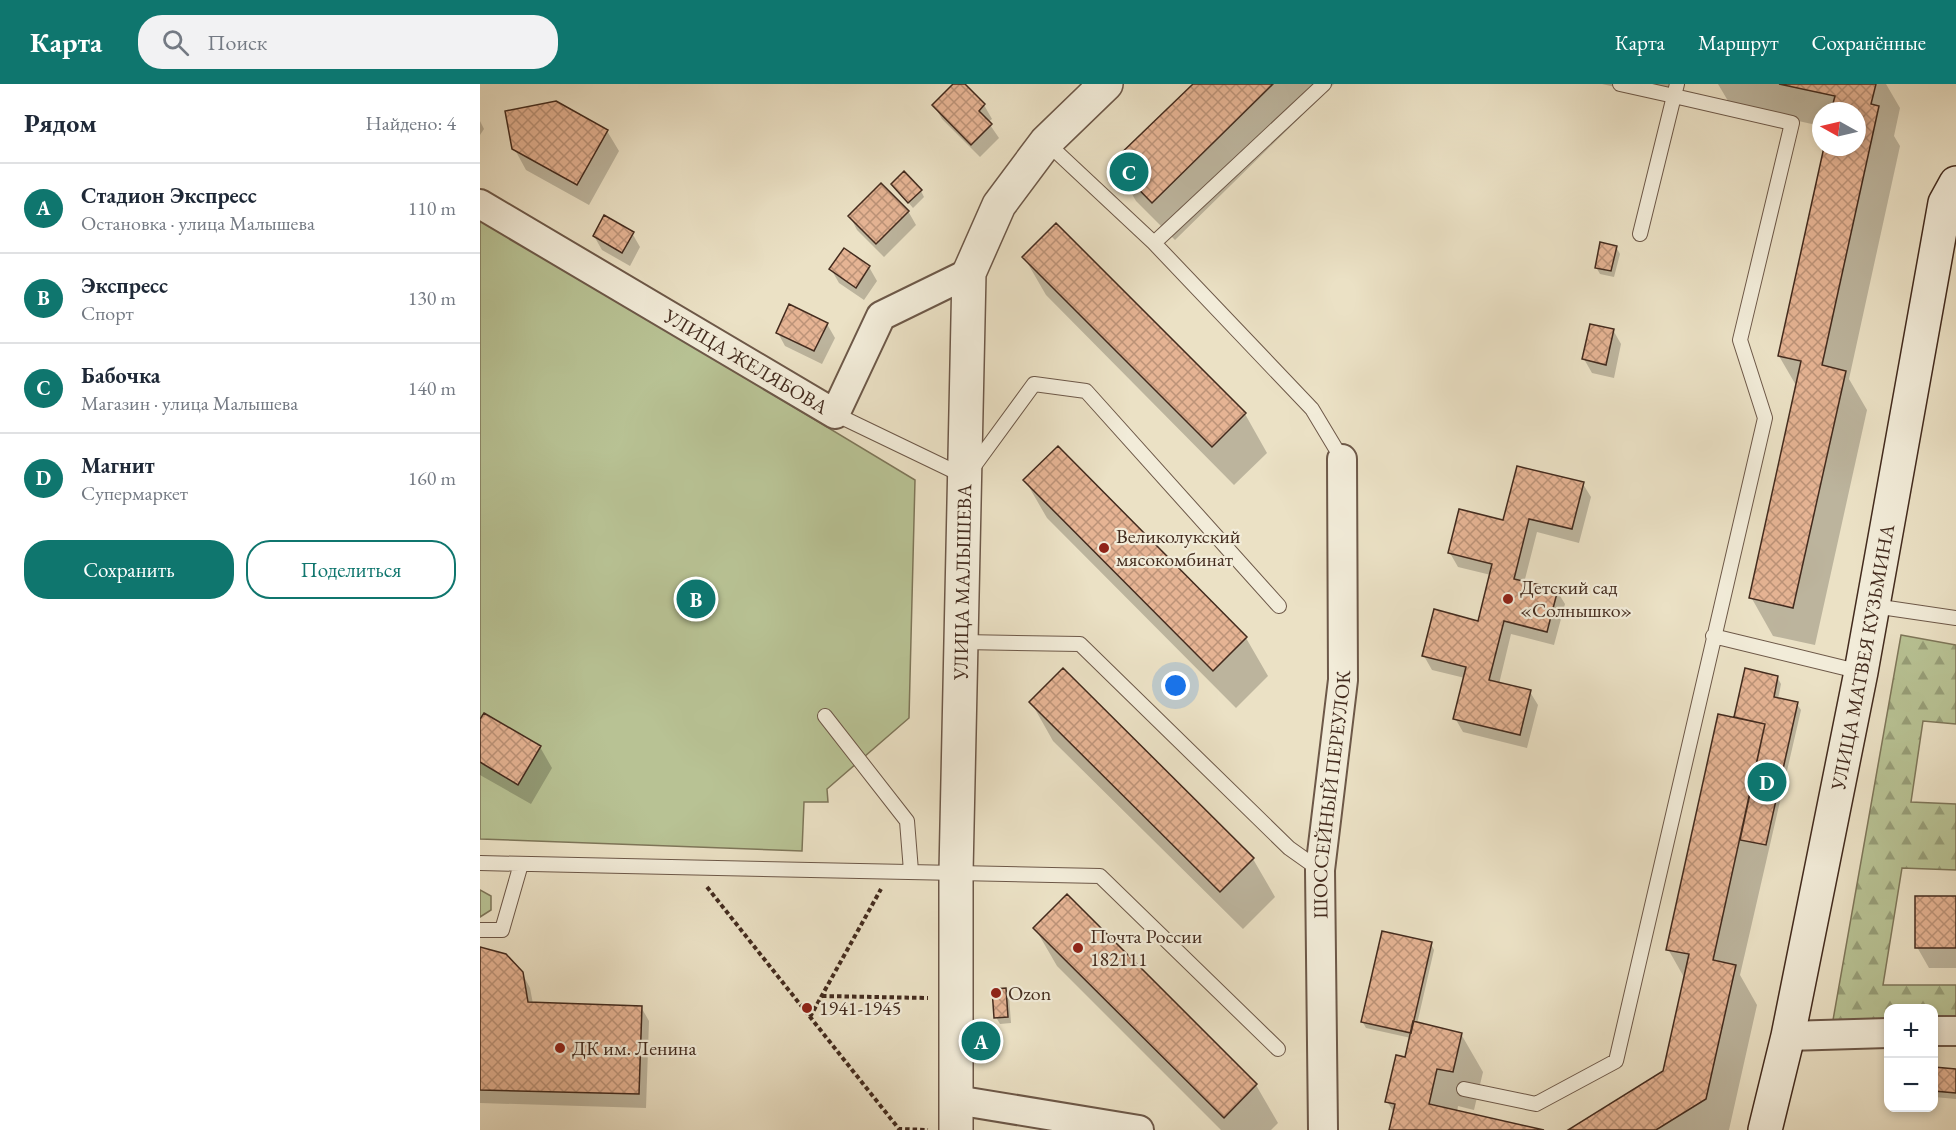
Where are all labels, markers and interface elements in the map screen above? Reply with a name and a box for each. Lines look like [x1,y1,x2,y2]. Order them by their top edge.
search box [138,15,558,69]
text: Карта [30,24,102,60]
icon: search [159,26,192,59]
text: Поиск [207,28,267,57]
text: Карта [1615,29,1665,56]
text: Маршрут [1698,29,1779,56]
text: Сохранённые [1812,29,1926,56]
north arrow [1812,102,1866,156]
text: Рядом [24,106,97,140]
text: Найдено: 4 [365,110,456,136]
pin: C [1110,150,1148,194]
text: Стадион Экспресс [81,181,257,210]
text: A [36,195,51,221]
text: 110 m [408,195,456,221]
text: Остановка · улица Малышева [81,210,315,236]
text: Экспресс [81,271,168,300]
text: B [37,285,50,311]
text: 130 m [408,285,456,311]
text: Спорт [81,300,134,326]
street label: УЛИЦА ЖЕЛЯБОВА [658,302,833,420]
text: Бабочка [81,361,160,390]
text: C [36,375,51,401]
text: 140 m [408,375,456,401]
text: Магазин · улица Малышева [81,390,298,416]
text: Магнит [81,451,155,480]
text: D [36,465,51,491]
text: 160 m [408,465,456,491]
text: Супермаркет [81,480,188,506]
street label: УЛИЦА МАЛЫШЕВА [947,484,977,681]
street label: УЛИЦА МАТВЕЯ КУЗЬМИНА [1824,522,1900,793]
place label: Великолукский мясокомбинат [1116,523,1241,572]
button: Сохранить [24,540,234,599]
button: Поделиться [246,540,456,599]
marker: Великолукский мясокомбинат [1097,541,1111,555]
place label: Детский сад «Солнышко» [1520,574,1632,623]
pin: B [676,576,716,622]
marker: Детский сад «Солнышко» [1501,592,1515,606]
street label: ШОССЕЙНЫЙ ПЕРЕУЛОК [1307,670,1356,919]
your location [1161,671,1190,700]
pin: D [1748,760,1786,804]
place label: Почта России 182111 [1090,923,1203,972]
marker: Почта России 182111 [1071,941,1085,955]
place label: Ozon [1008,980,1052,1006]
marker: Ozon [989,986,1003,1000]
place label: 1941-1945 [819,995,901,1021]
marker: 1941-1945 [800,1001,814,1015]
map controls [1884,1004,1938,1112]
button: + [1884,1004,1938,1058]
pin: A [962,1018,1000,1064]
place label: ДК им. Ленина [572,1035,696,1061]
marker: ДК им. Ленина [553,1041,567,1055]
button: − [1884,1058,1938,1112]

